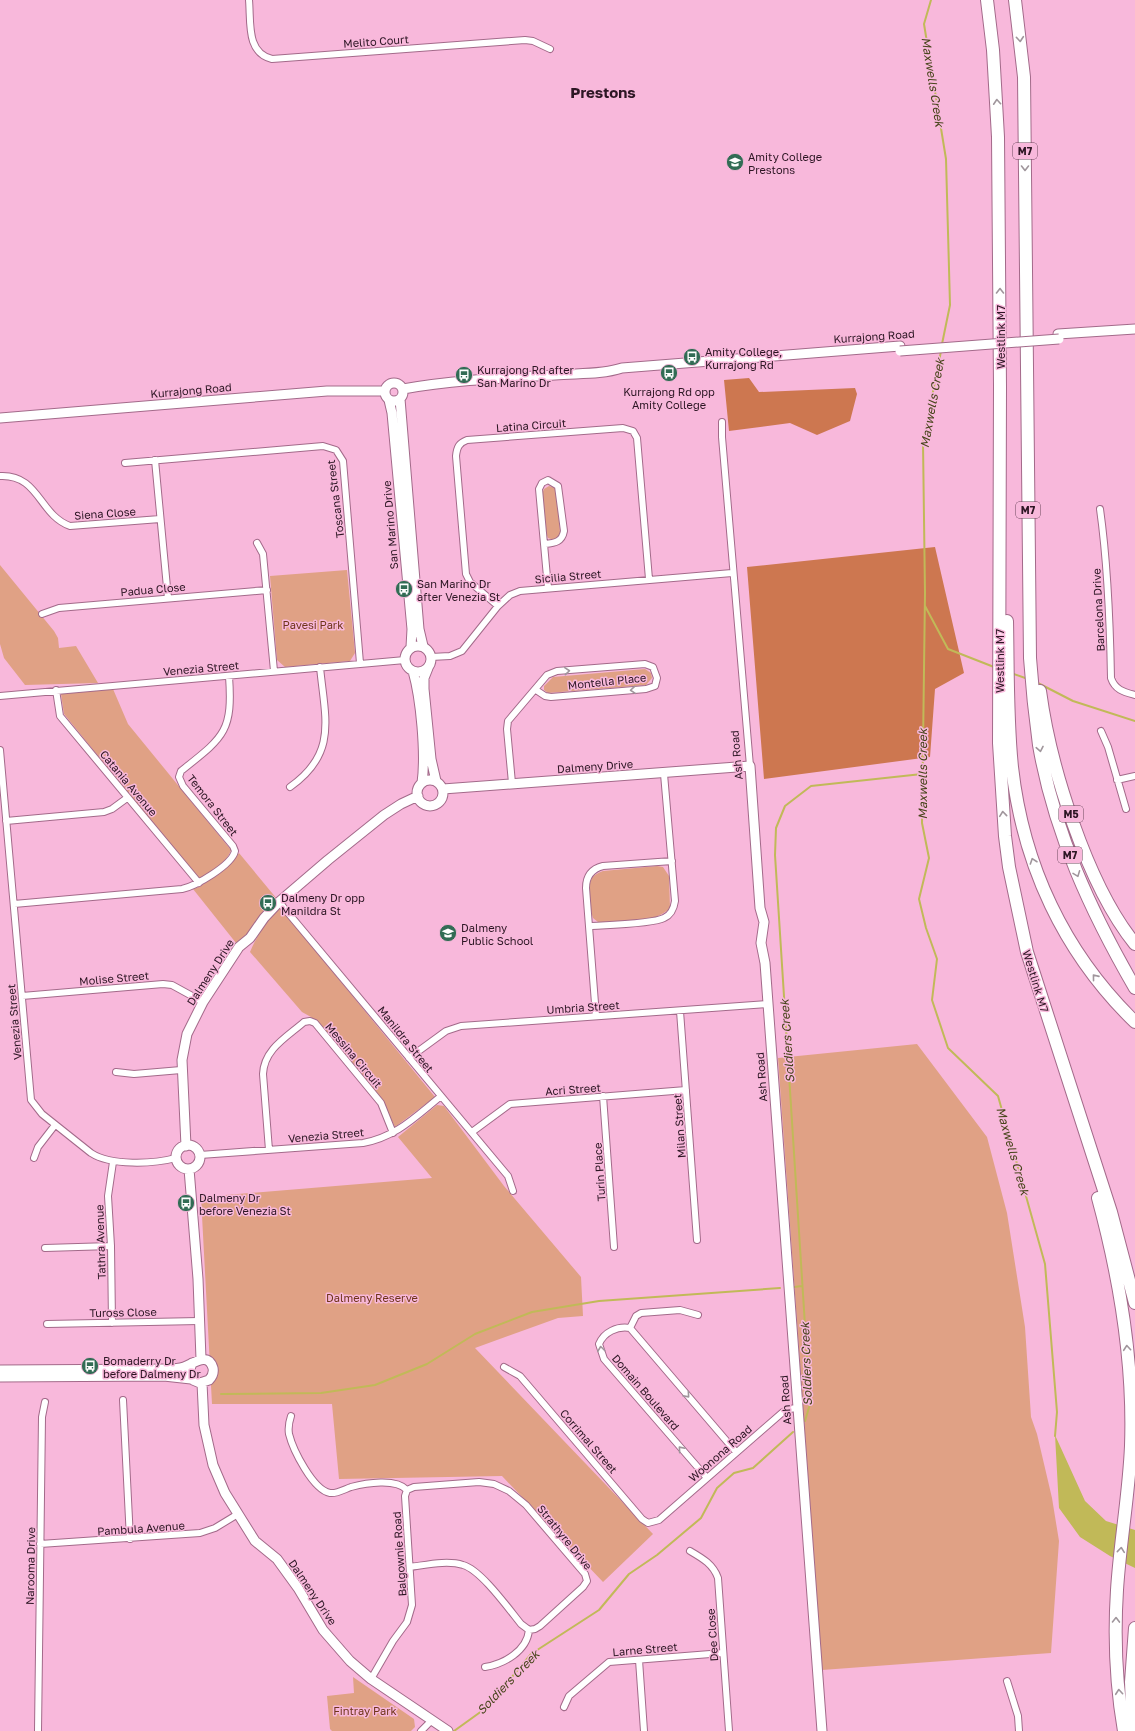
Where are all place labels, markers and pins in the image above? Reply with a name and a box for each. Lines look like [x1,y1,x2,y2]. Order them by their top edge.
place label: Amity College Prestons [748,150,822,176]
school or university icon: Amity College Prestons [725,152,745,172]
place label: Amity College, Kurrajong Rd [705,345,782,371]
bus stop icon: Amity College, Kurrajong Rd [682,347,702,367]
place label: Kurrajong Rd after San Marino Dr [477,363,575,389]
bus stop icon: Kurrajong Rd opp Amity College [659,363,679,383]
bus stop icon: Kurrajong Rd after San Marino Dr [454,365,474,385]
place label: Kurrajong Rd opp Amity College [623,385,715,411]
place label: San Marino Dr after Venezia St [417,577,500,603]
bus stop icon: San Marino Dr after Venezia St [394,579,414,599]
place label: Dalmeny Dr opp Manildra St [281,891,365,917]
bus stop icon: Dalmeny Dr opp Manildra St [258,893,278,913]
place label: Dalmeny Public School [461,921,534,947]
school or university icon: Dalmeny Public School [438,923,458,943]
place label: Dalmeny Dr before Venezia St [199,1191,291,1217]
bus stop icon: Dalmeny Dr before Venezia St [176,1193,196,1213]
place label: Bomaderry Dr before Dalmeny Dr [103,1354,202,1380]
bus stop icon: Bomaderry Dr before Dalmeny Dr [80,1356,100,1376]

